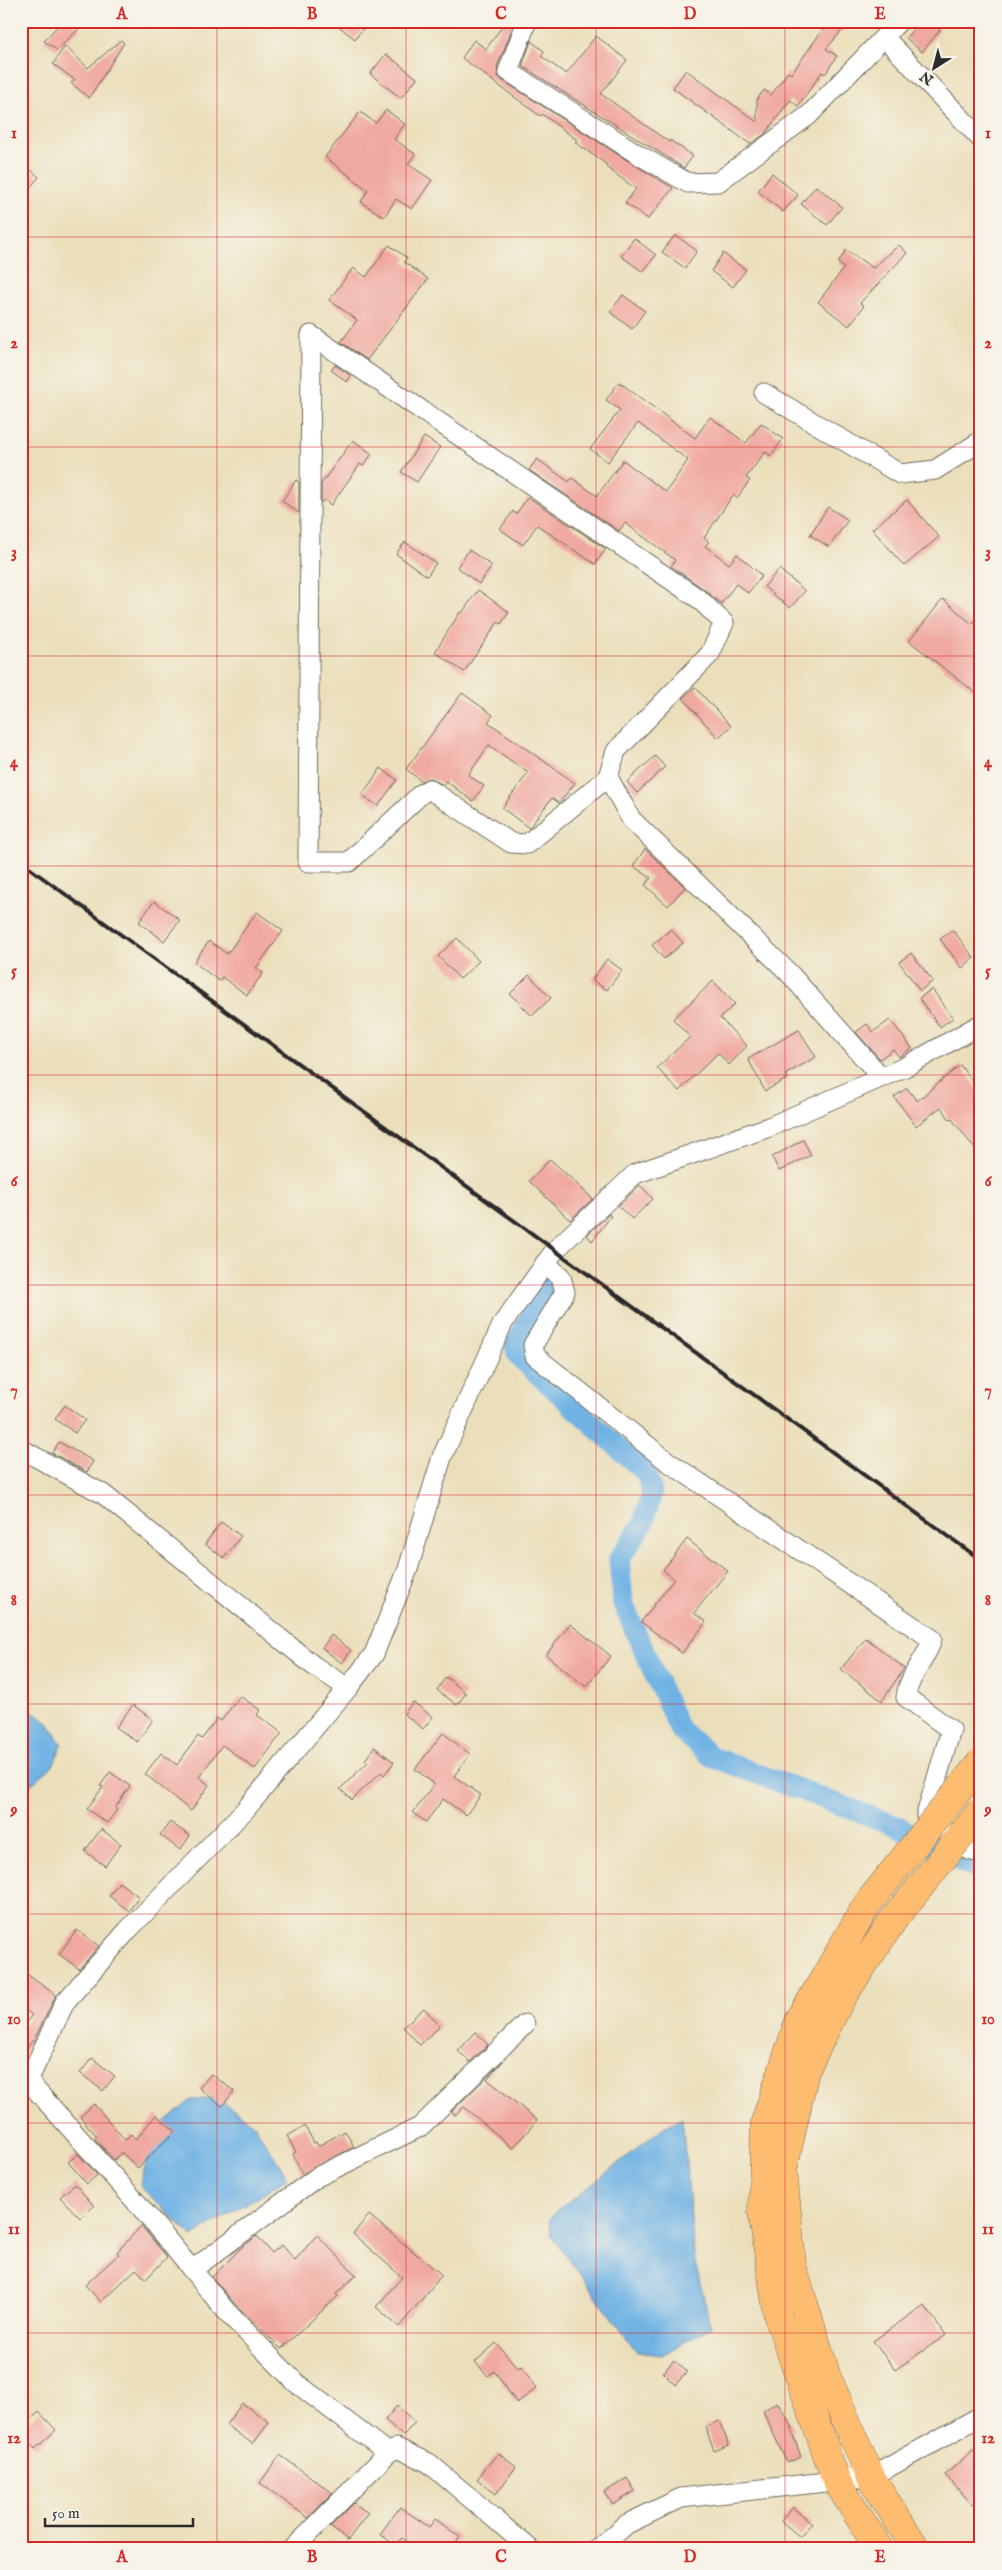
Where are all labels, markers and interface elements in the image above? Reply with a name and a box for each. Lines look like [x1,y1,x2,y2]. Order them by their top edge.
text: A [116,5,129,25]
text: B [307,5,318,25]
text: C [495,5,507,25]
text: D [684,5,697,25]
text: E [874,5,886,25]
north arrow [910,42,960,92]
text: N [917,67,938,89]
text: 1 [11,124,17,144]
text: 1 [985,124,991,144]
text: 2 [10,334,18,354]
text: 2 [984,334,992,354]
text: 3 [11,543,17,563]
text: 3 [985,543,991,563]
text: 4 [10,753,19,773]
text: 4 [984,753,993,773]
text: 5 [11,962,17,982]
text: 5 [985,962,991,982]
text: 6 [11,1172,19,1192]
text: 6 [985,1172,993,1192]
text: 7 [10,1381,18,1401]
text: 7 [984,1381,992,1401]
text: 8 [11,1591,17,1611]
text: 8 [985,1591,991,1611]
text: 9 [10,1801,18,1821]
text: 9 [984,1801,992,1821]
text: 10 [7,2010,21,2030]
text: 10 [981,2010,995,2030]
text: 11 [8,2220,20,2240]
text: 11 [982,2220,994,2240]
text: 12 [7,2429,21,2449]
text: 12 [981,2429,995,2449]
scale bar [45,2495,192,2527]
text: 50 m [52,2504,80,2523]
text: A [116,2548,129,2568]
text: B [307,2548,318,2568]
text: C [495,2548,507,2568]
text: D [684,2548,697,2568]
text: E [874,2548,886,2568]

